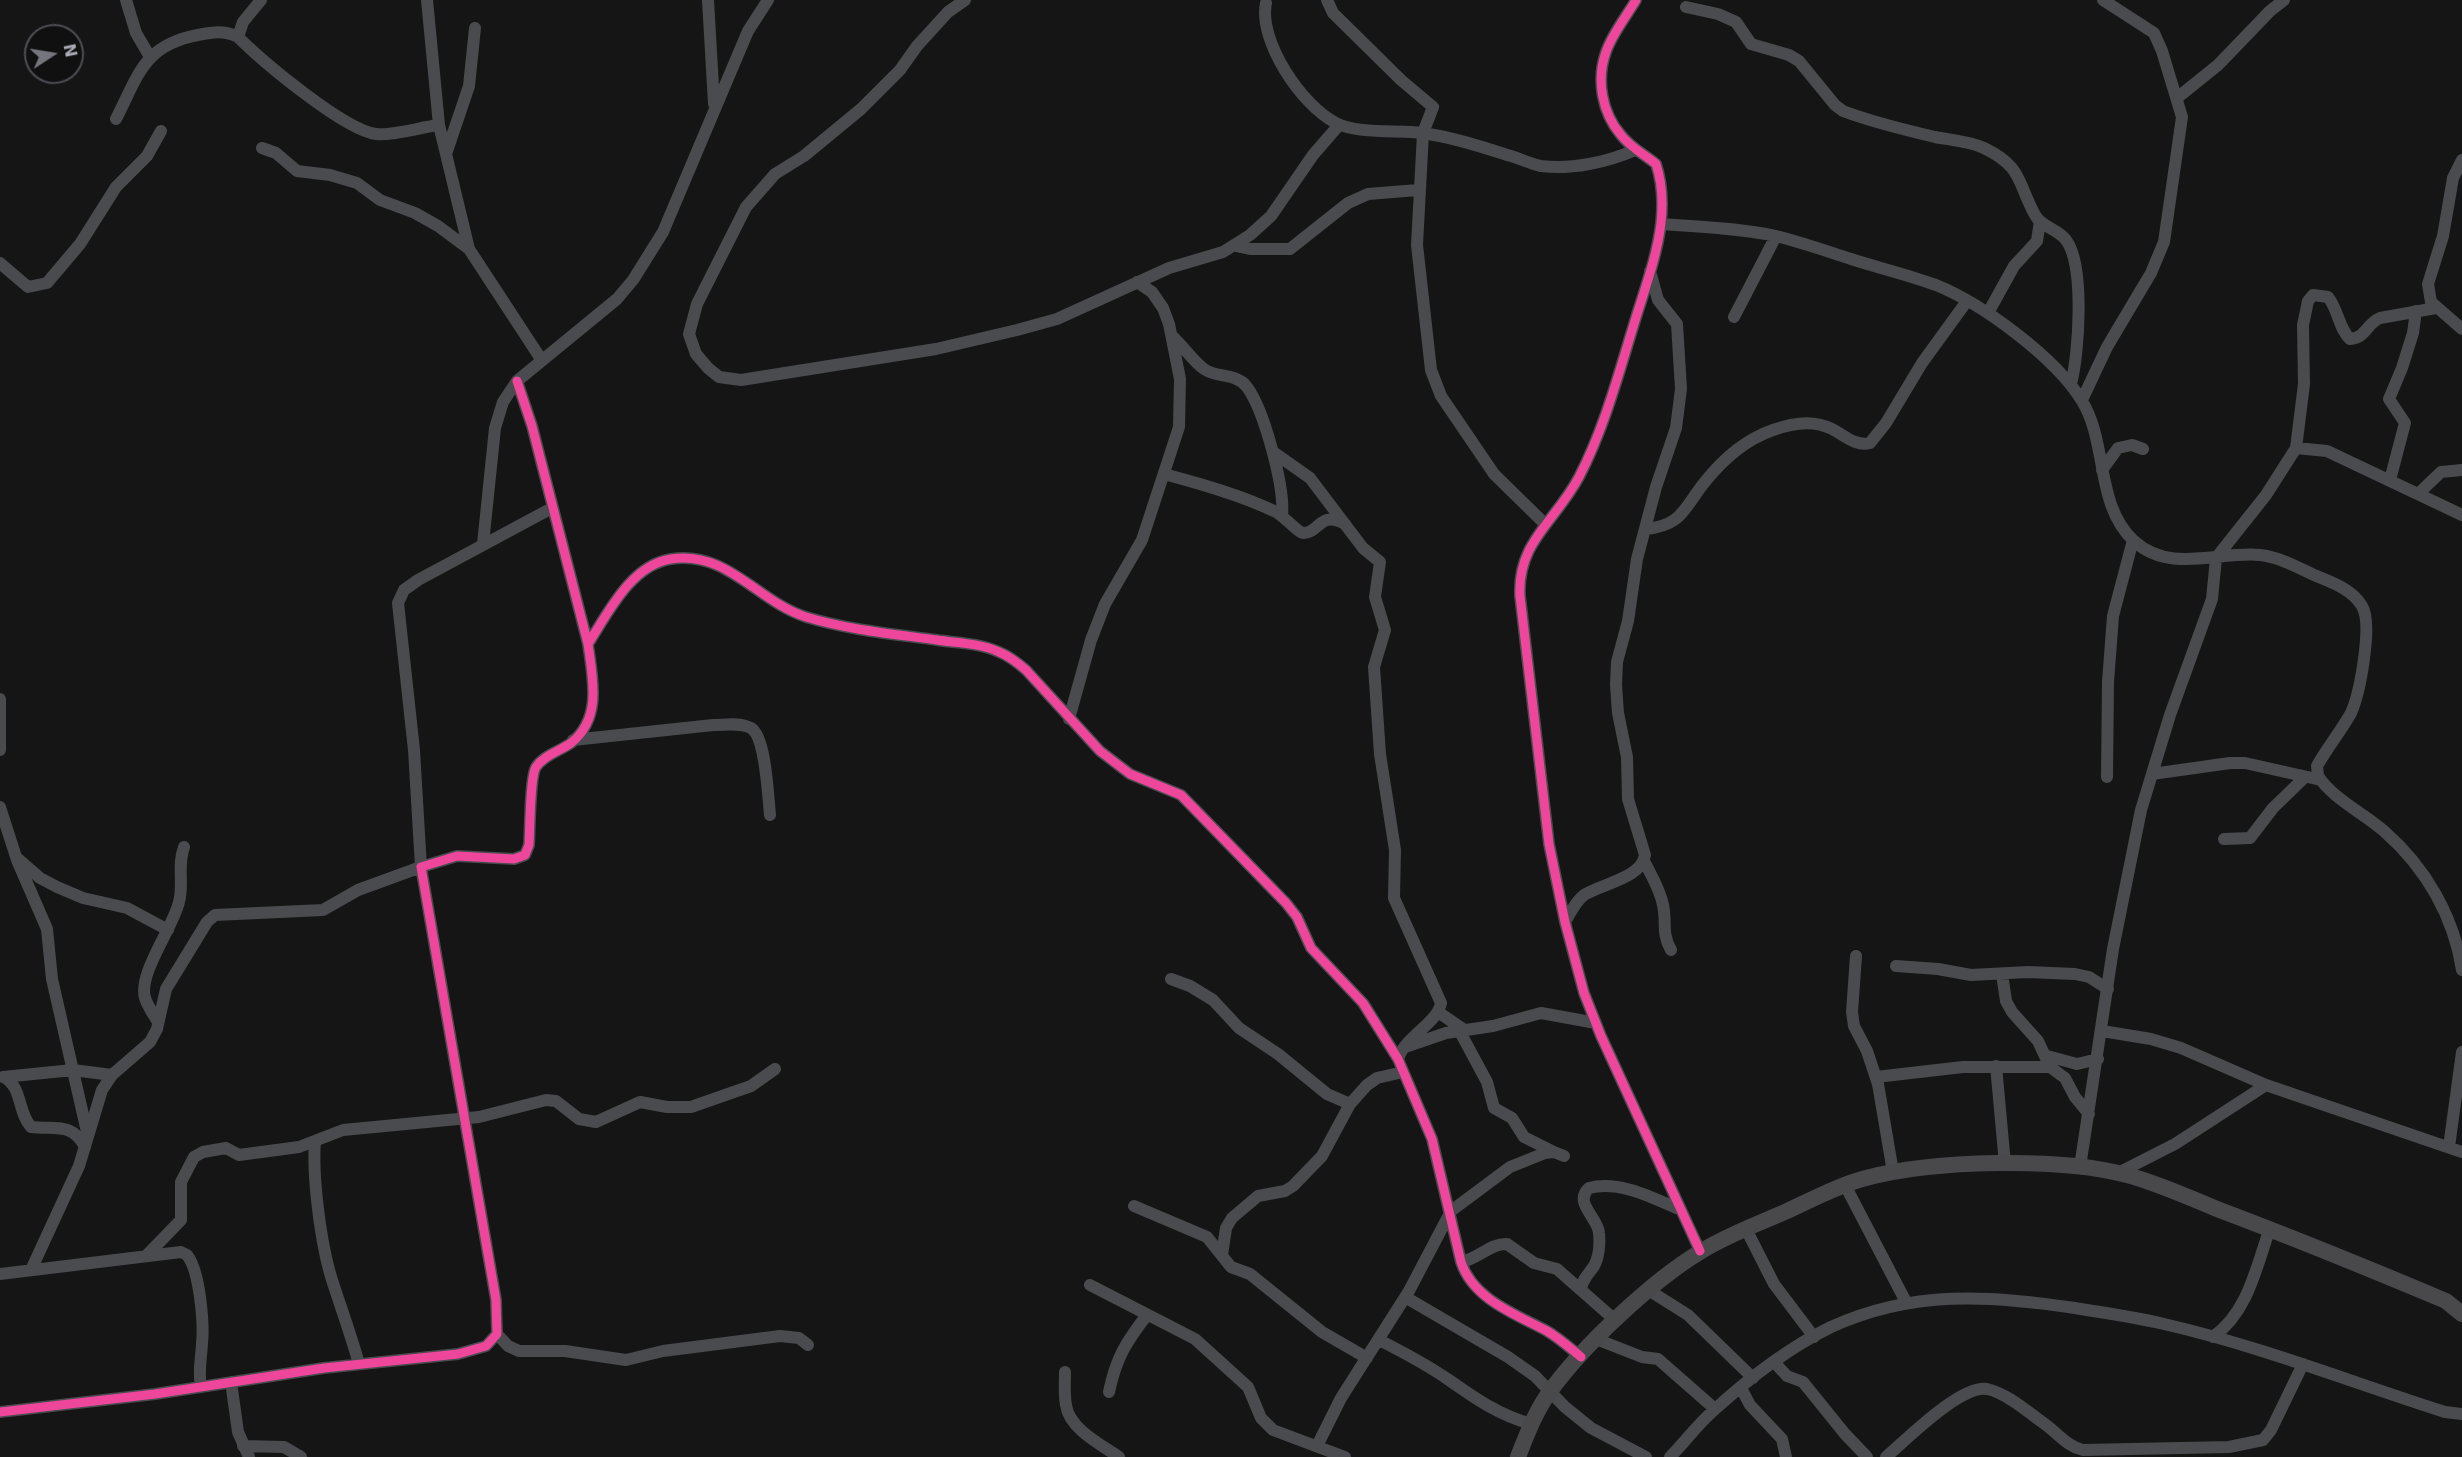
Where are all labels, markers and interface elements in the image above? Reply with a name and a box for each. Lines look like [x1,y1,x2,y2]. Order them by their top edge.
north arrow [24,24,84,84]
text: N [59,42,81,59]

